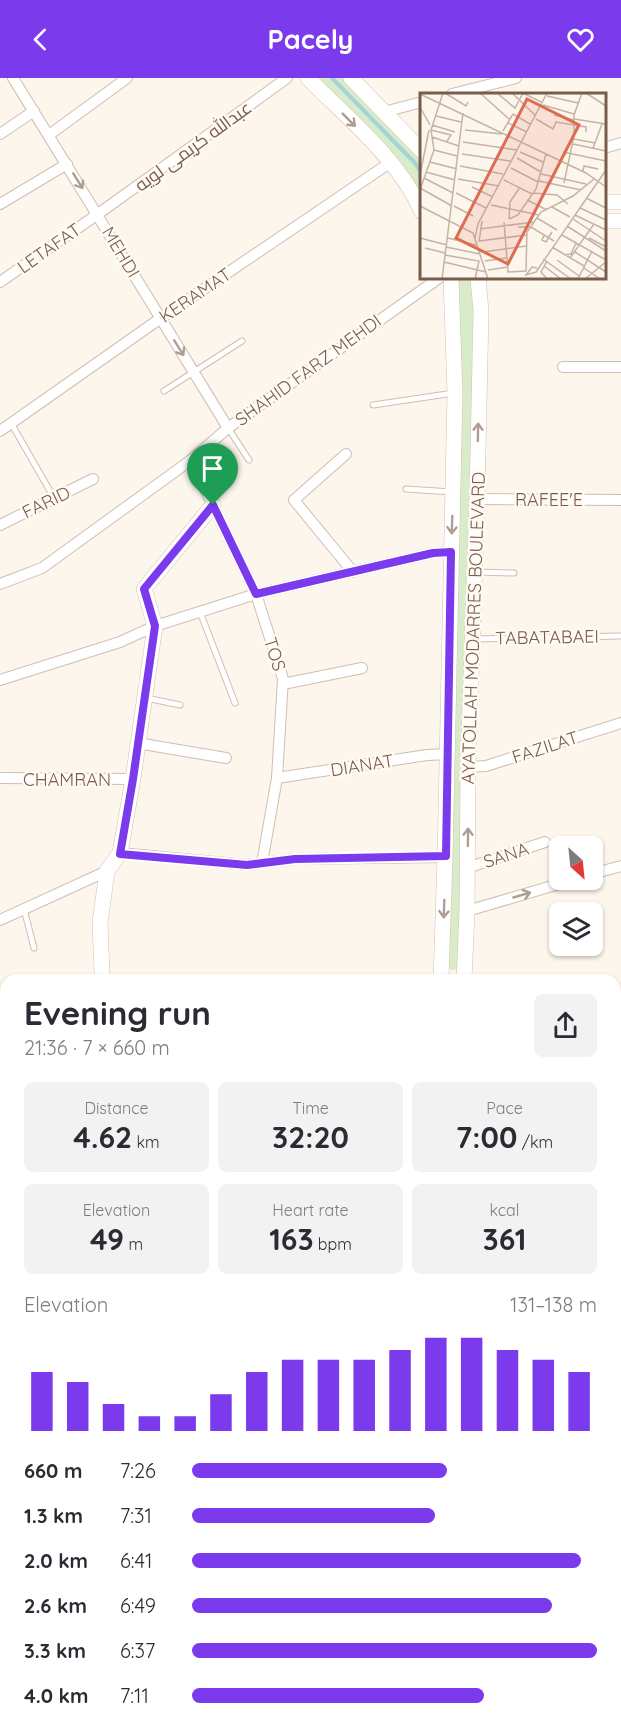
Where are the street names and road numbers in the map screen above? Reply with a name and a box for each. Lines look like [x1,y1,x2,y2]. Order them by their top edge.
street label: عبدالله کریمی لویه [130,96,256,196]
street label: LETAFAT [13,218,85,278]
street label: MEHDI [97,222,145,282]
street label: KERAMAT [154,262,236,328]
street label: SHAHID FARZ MEHDI [230,309,386,431]
street label: AYATOLLAH MODARRES BOULEVARD [456,471,490,785]
street label: FARID [18,481,74,523]
street label: RAFEE'E [515,488,583,511]
street label: TABATABAEI [495,625,599,649]
street label: TOS [259,634,291,674]
street label: FAZILAT [509,725,581,769]
street label: DIANAT [329,749,395,781]
street label: CHAMRAN [23,768,111,791]
street label: SANA [480,837,532,873]

